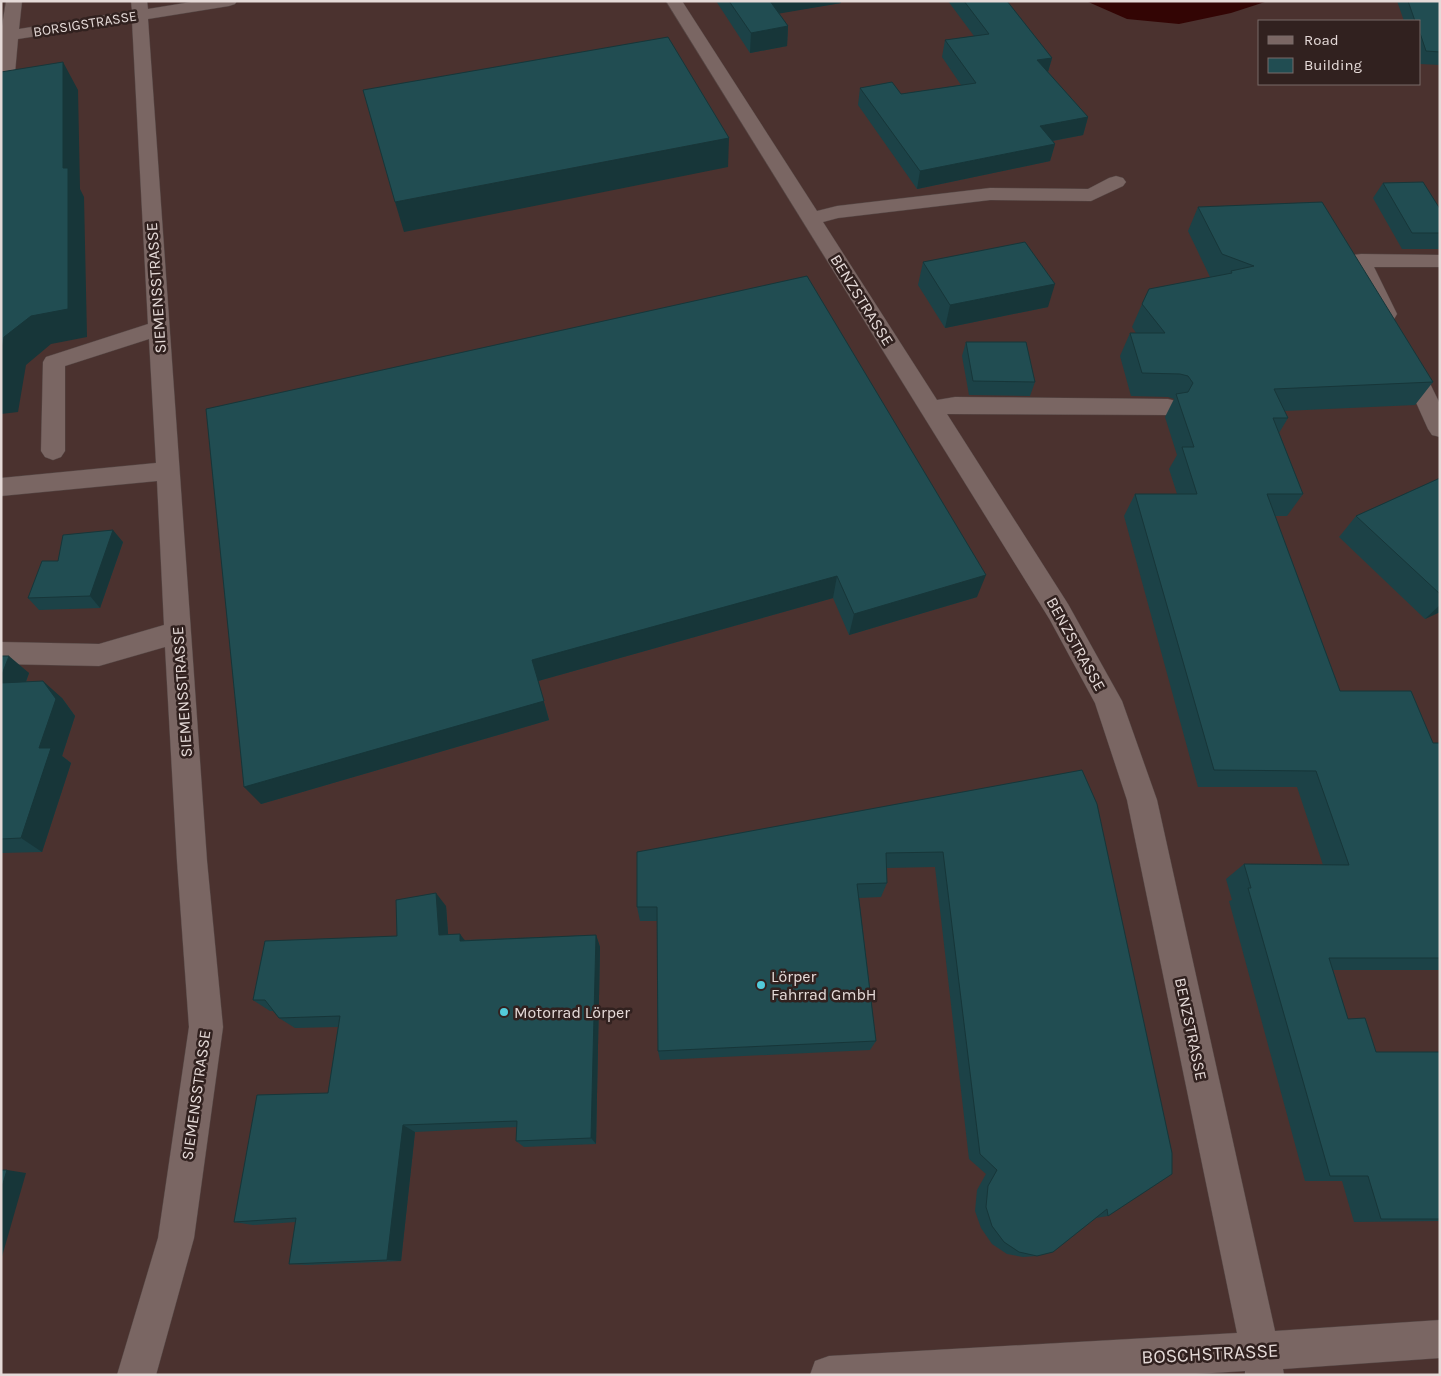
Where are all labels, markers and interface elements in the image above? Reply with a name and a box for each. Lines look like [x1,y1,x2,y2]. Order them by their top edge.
street label: BORSIGSTRASSE [32,7,138,41]
legend [1258,20,1421,85]
text: Road [1304,31,1339,49]
text: Building [1304,56,1362,74]
street label: SIEMENSSTRASSE [142,222,170,354]
street label: BENZSTRASSE [826,251,898,349]
street label: BENZSTRASSE [1042,594,1110,694]
street label: SIEMENSSTRASSE [168,626,196,758]
place label: Lörper Fahrrad GmbH [771,967,877,1004]
street label: BENZSTRASSE [1171,976,1211,1082]
marker: Lörper Fahrrad GmbH [755,979,767,991]
place label: Motorrad Lörper [514,1003,630,1022]
marker: Motorrad Lörper [498,1006,510,1018]
street label: SIEMENSSTRASSE [177,1029,215,1161]
street label: BOSCHSTRASSE [1141,1339,1279,1369]

